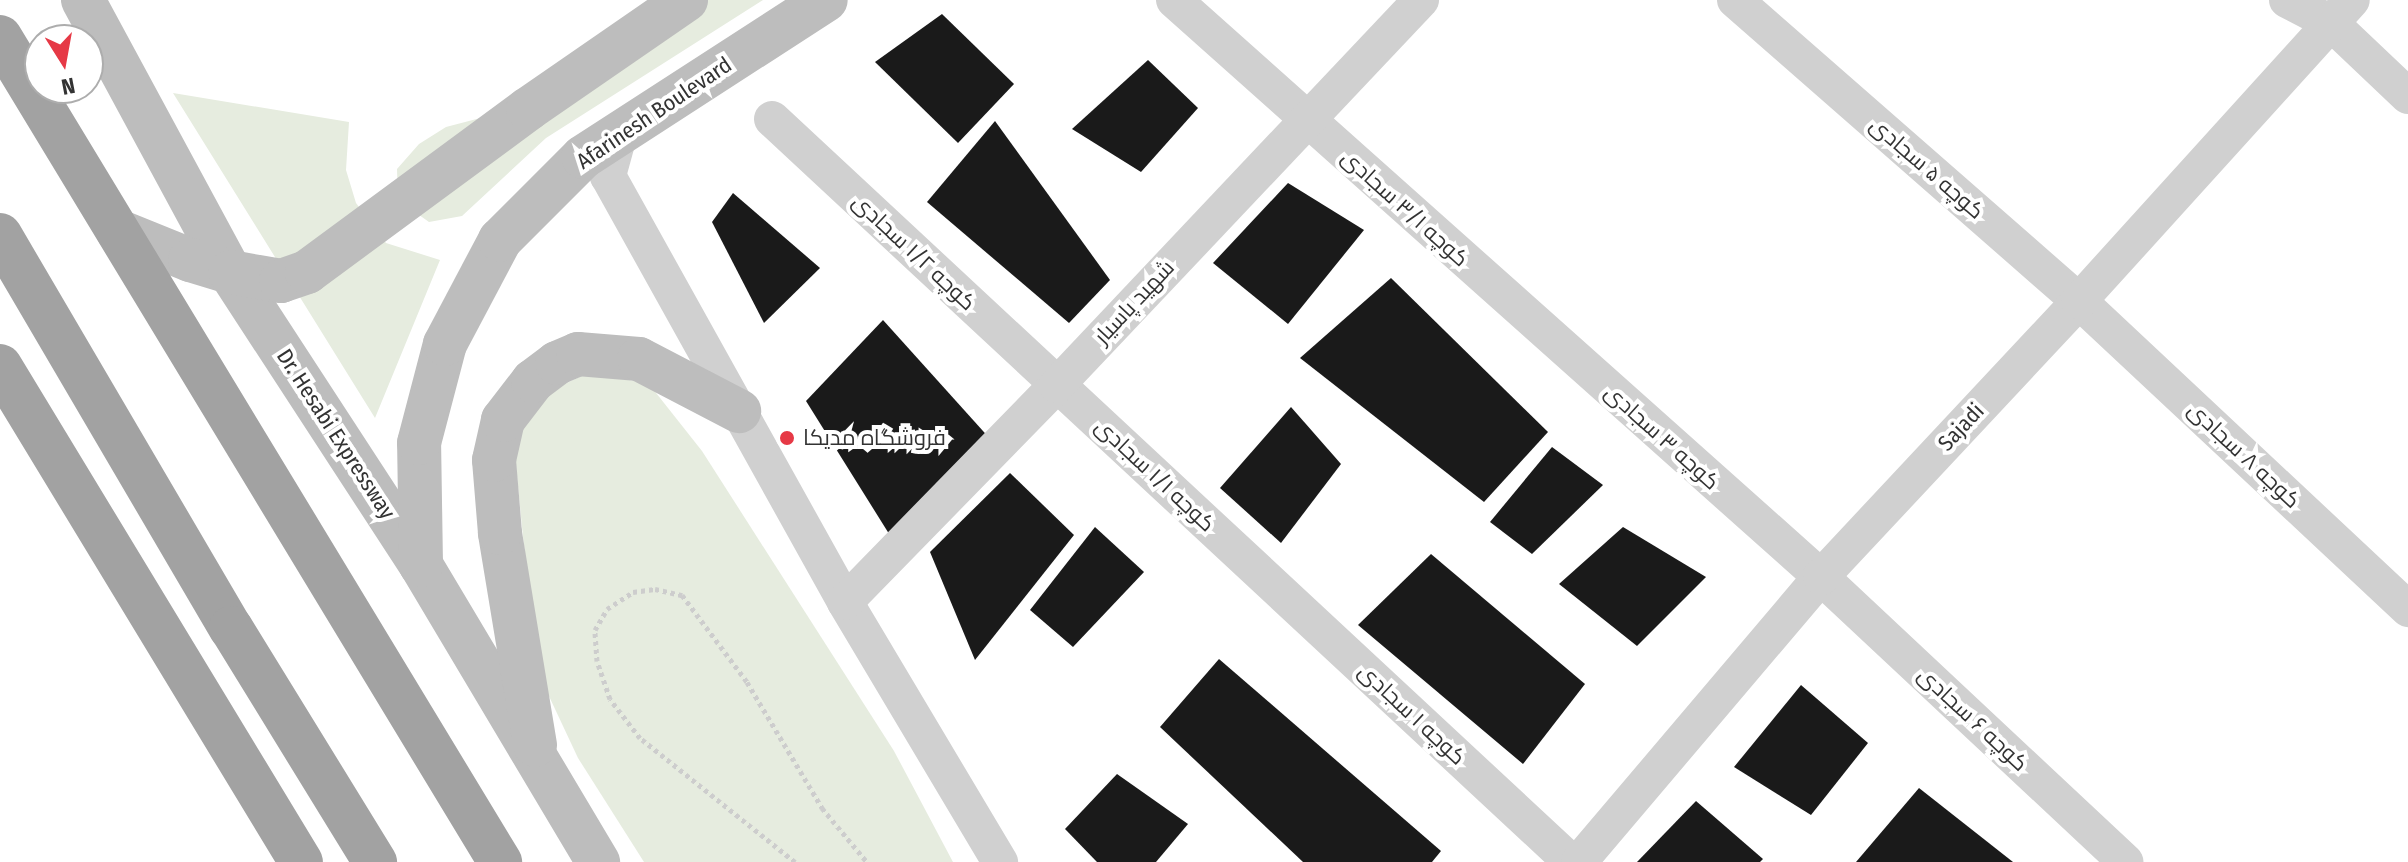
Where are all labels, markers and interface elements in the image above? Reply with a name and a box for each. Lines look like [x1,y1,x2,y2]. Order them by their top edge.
north arrow [24,24,104,104]
street label: Afarinesh Boulevard [572,51,736,175]
text: N [59,72,77,101]
street label: کوچه ۵ سجادی [1865,111,1989,225]
street label: کوچه ۳/۱ سجادی [1336,144,1474,272]
street label: کوچه ۱/۲ سجادی [847,188,981,316]
street label: شهید پاسیار [1088,254,1180,350]
street label: Dr. Hesabi Expressway [271,344,401,524]
street label: کوچه ۳ سجادی [1599,379,1725,495]
street label: کوچه ۸ سجادی [2182,396,2306,514]
street label: Sajadi [1933,398,1989,456]
street label: کوچه ۱/۱ سجادی [1090,413,1220,537]
place label: فروشگاه مدیکا [803,425,946,451]
marker: فروشگاه مدیکا [778,429,796,447]
street label: کوچه ۱ سجادی [1353,658,1471,770]
street label: کوچه ۶ سجادی [1913,661,2033,777]

